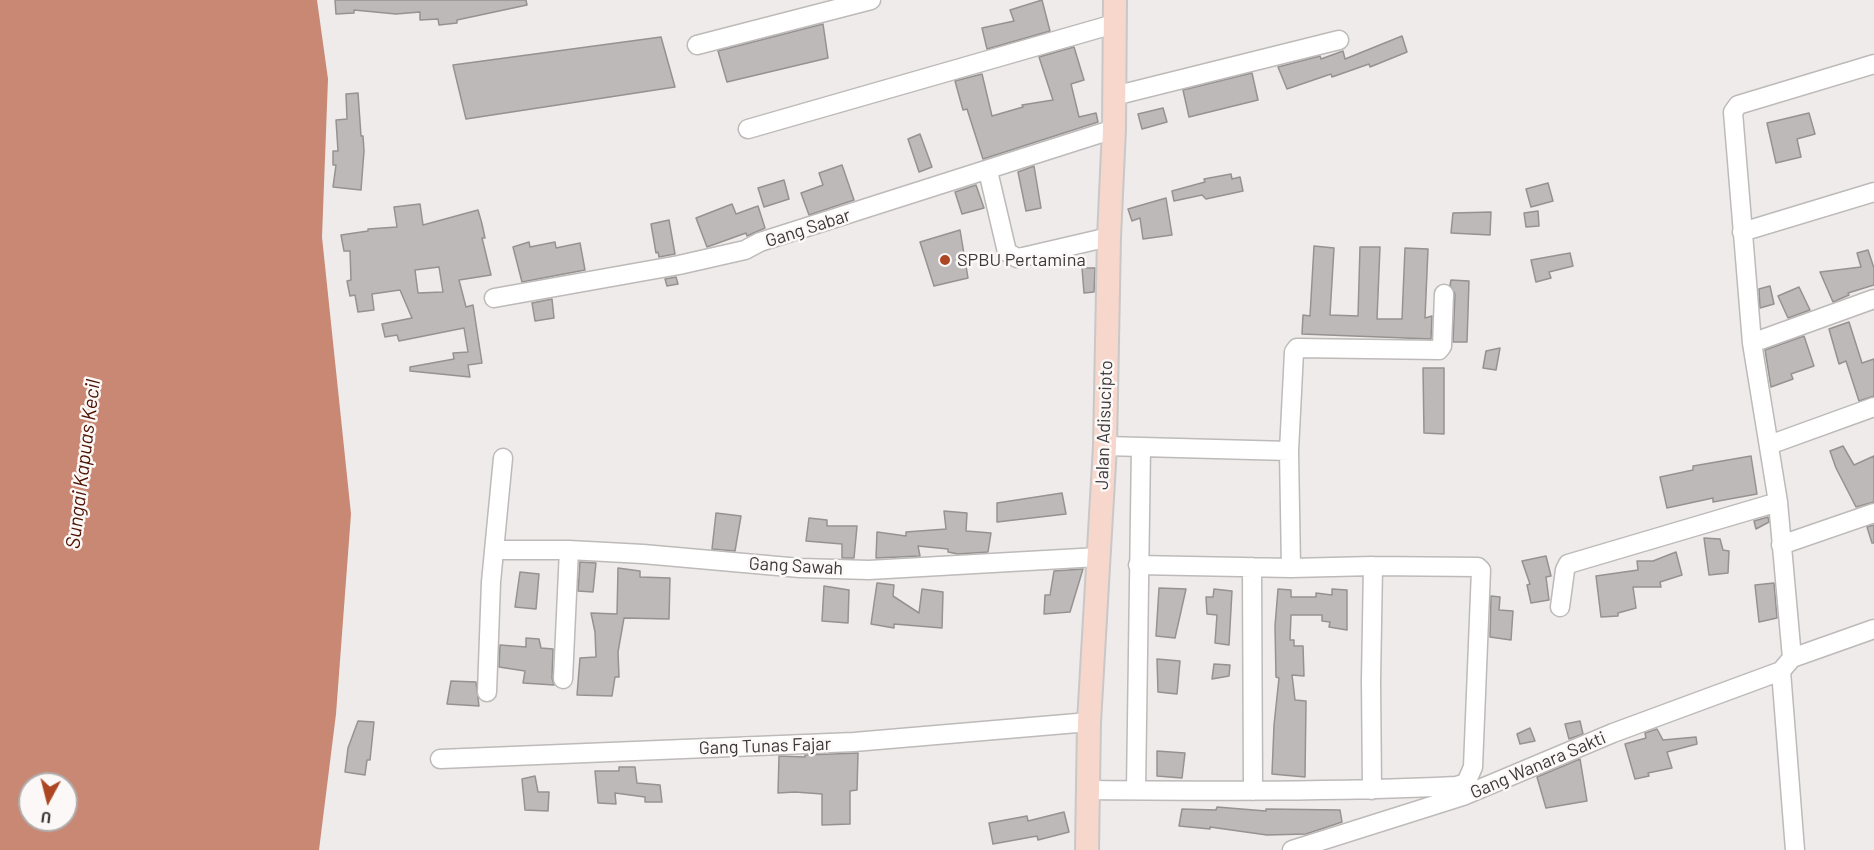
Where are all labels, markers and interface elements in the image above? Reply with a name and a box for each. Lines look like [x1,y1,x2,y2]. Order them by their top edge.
street label: Gang Sabar [763,204,853,252]
place label: SPBU Pertamina [957,249,1086,271]
marker: SPBU Pertamina [938,253,952,267]
street label: Jalan Adisucipto [1091,360,1117,490]
water label: Sungai Kapuas Kecil [61,378,105,550]
street label: Gang Sawah [748,553,844,579]
street label: Gang Wanara Sakti [1467,727,1609,803]
street label: Gang Tunas Fajar [699,733,831,759]
north arrow [18,772,78,832]
text: U [40,808,52,828]

